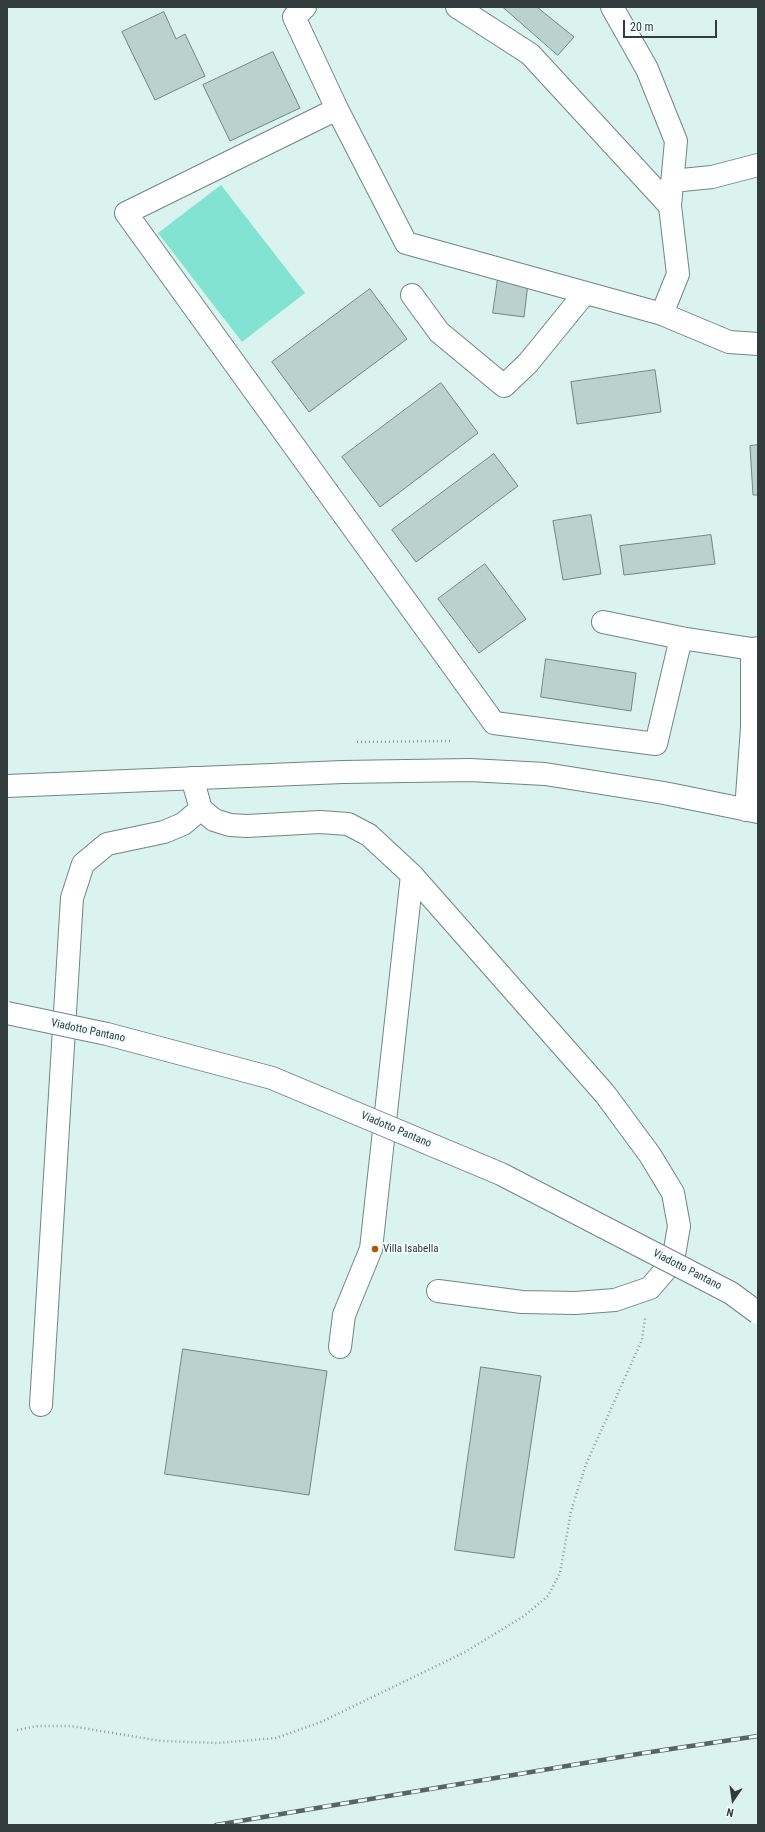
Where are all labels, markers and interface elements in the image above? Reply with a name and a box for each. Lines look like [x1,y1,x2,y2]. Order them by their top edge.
scale bar [625,12,719,38]
text: 20 m [630,20,654,34]
street label: Viadotto Pantano [50,1017,126,1045]
street label: Viadotto Pantano [359,1109,433,1151]
place label: Villa Isabella [383,1242,438,1256]
marker: Villa Isabella [370,1244,380,1254]
street label: Viadotto Pantano [650,1247,724,1293]
north arrow [713,1780,753,1820]
text: N [725,1805,735,1819]

